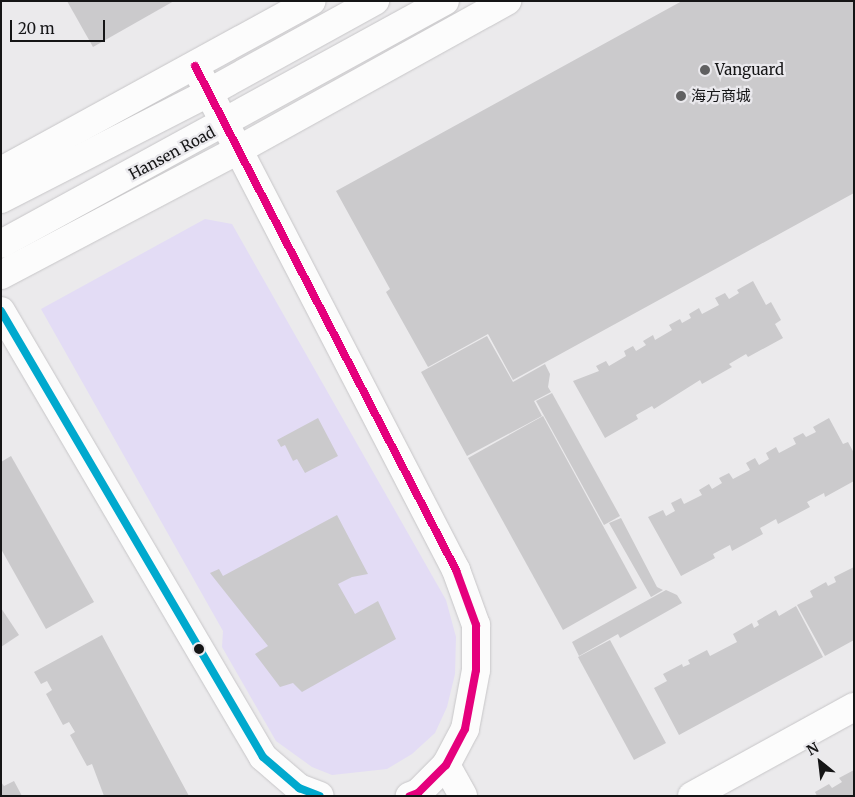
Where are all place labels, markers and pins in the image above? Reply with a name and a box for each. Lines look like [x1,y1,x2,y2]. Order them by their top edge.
place label: Vanguard [715,61,784,79]
marker: Vanguard [699,64,711,76]
place label: 海方商城 [691,87,751,105]
marker: 海方商城 [675,90,687,102]
unlabelled marker [194,644,204,654]

